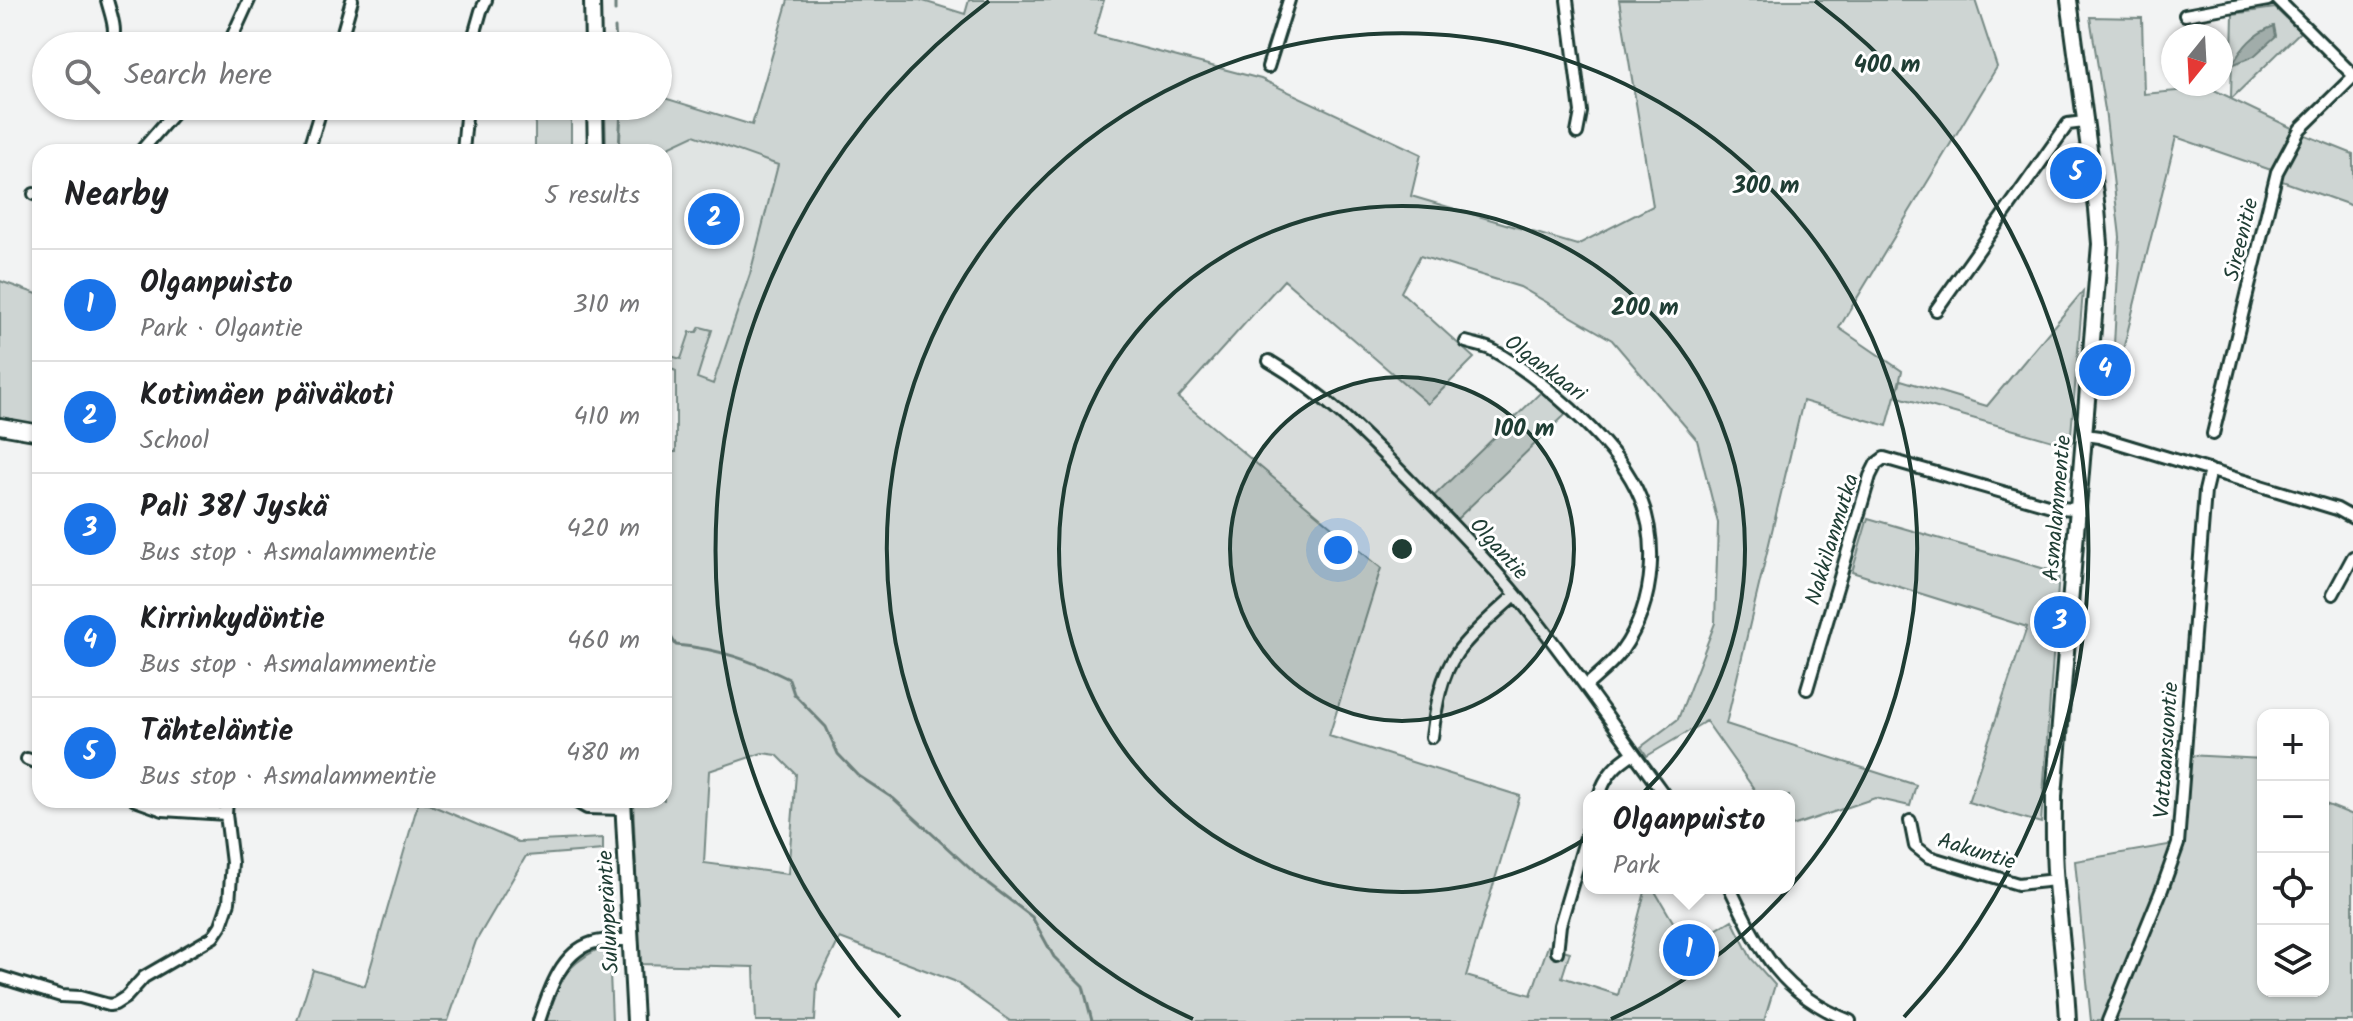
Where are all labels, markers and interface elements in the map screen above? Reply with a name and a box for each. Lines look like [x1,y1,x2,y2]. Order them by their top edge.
north arrow [2161,24,2233,96]
search box [32,32,672,120]
text: 400 m [1854,46,1920,85]
text: Search here [124,52,272,100]
icon: search [60,54,104,98]
pin: 5 [2050,143,2102,203]
text: 300 m [1732,167,1799,206]
text: Nearby [64,169,169,223]
text: 5 results [544,175,640,217]
pin: 2 [688,189,740,249]
street label: Sireenitie [2215,194,2270,285]
text: Olganpuisto [140,260,293,308]
text: 1 [86,284,94,326]
text: 310 m [573,284,640,326]
text: 200 m [1611,289,1679,328]
text: Park · Olgantie [140,308,303,350]
street label: Olgankaari [1496,326,1594,412]
pin: 4 [2079,340,2131,400]
text: Kotimäen päiväkoti [140,372,393,420]
text: 2 [82,396,98,438]
text: 410 m [573,396,640,438]
text: 100 m [1494,410,1554,449]
text: School [140,420,209,462]
street label: Asmalammentie [2035,434,2082,583]
street label: Nakkilanmutka [1797,470,1870,610]
text: Pali 38/ Jyskä [140,484,328,532]
text: 3 [83,508,97,550]
text: 420 m [566,508,640,550]
street label: Olgantie [1460,510,1536,589]
your location [1318,530,1358,570]
text: Bus stop · Asmalammentie [140,532,436,574]
centre of rings [1388,535,1416,563]
pin: 3 [2034,592,2086,652]
text: Kirrinkydöntie [140,596,325,644]
text: 4 [83,620,97,662]
text: 460 m [567,620,640,662]
text: Bus stop · Asmalammentie [140,644,436,686]
street label: Vattaansuontie [2145,681,2190,820]
text: Tähteläntie [140,708,293,756]
map controls [2257,709,2329,997]
button: + [2257,709,2329,781]
text: 5 [83,732,97,774]
text: 480 m [566,732,640,774]
text: Bus stop · Asmalammentie [140,756,436,798]
button: − [2257,781,2329,853]
popup [1583,790,1795,894]
text: Olganpuisto [1613,797,1765,845]
street label: Aakuntie [1933,824,2020,881]
text: Park [1613,845,1660,887]
street label: Sulunperäntie [589,849,630,974]
button: locate [2257,853,2329,925]
pin: 1 [1663,920,1715,980]
button: layers [2257,925,2329,997]

